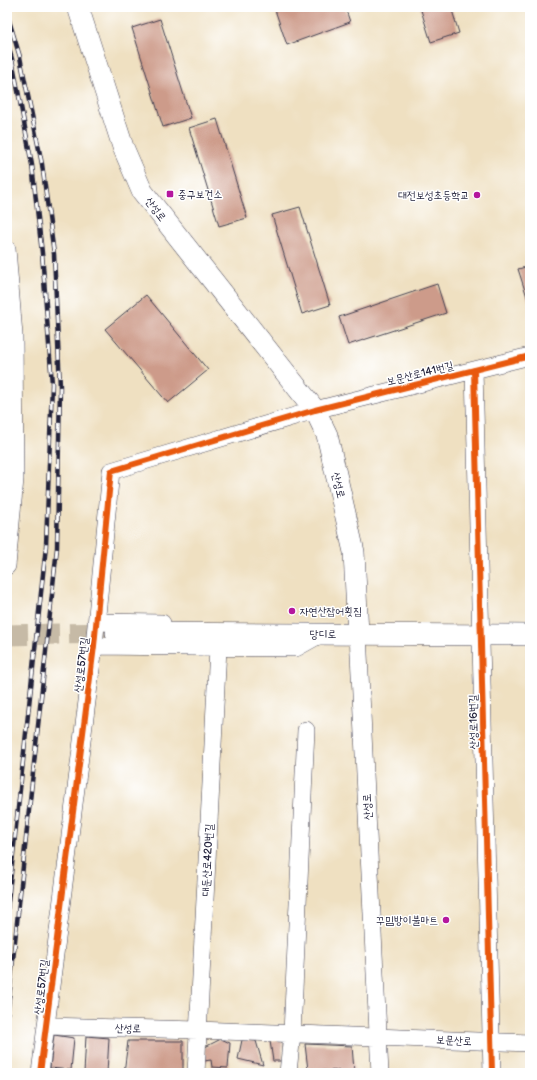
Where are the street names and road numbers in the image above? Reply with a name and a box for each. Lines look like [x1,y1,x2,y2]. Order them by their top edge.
street label: 산성로 [142,195,169,224]
street label: 보문산로141번길 [385,359,455,388]
street label: 산성로 [329,471,348,500]
street label: 당디로 [310,628,336,641]
street label: 산성로57번길 [72,636,91,694]
street label: 산성로16번길 [467,694,480,750]
street label: 산성로 [360,793,375,821]
street label: 대둔산로420번길 [199,823,216,897]
street label: 산성로57번길 [32,958,51,1016]
street label: 산성로 [115,1022,142,1035]
street label: 보문산로 [436,1033,472,1048]

